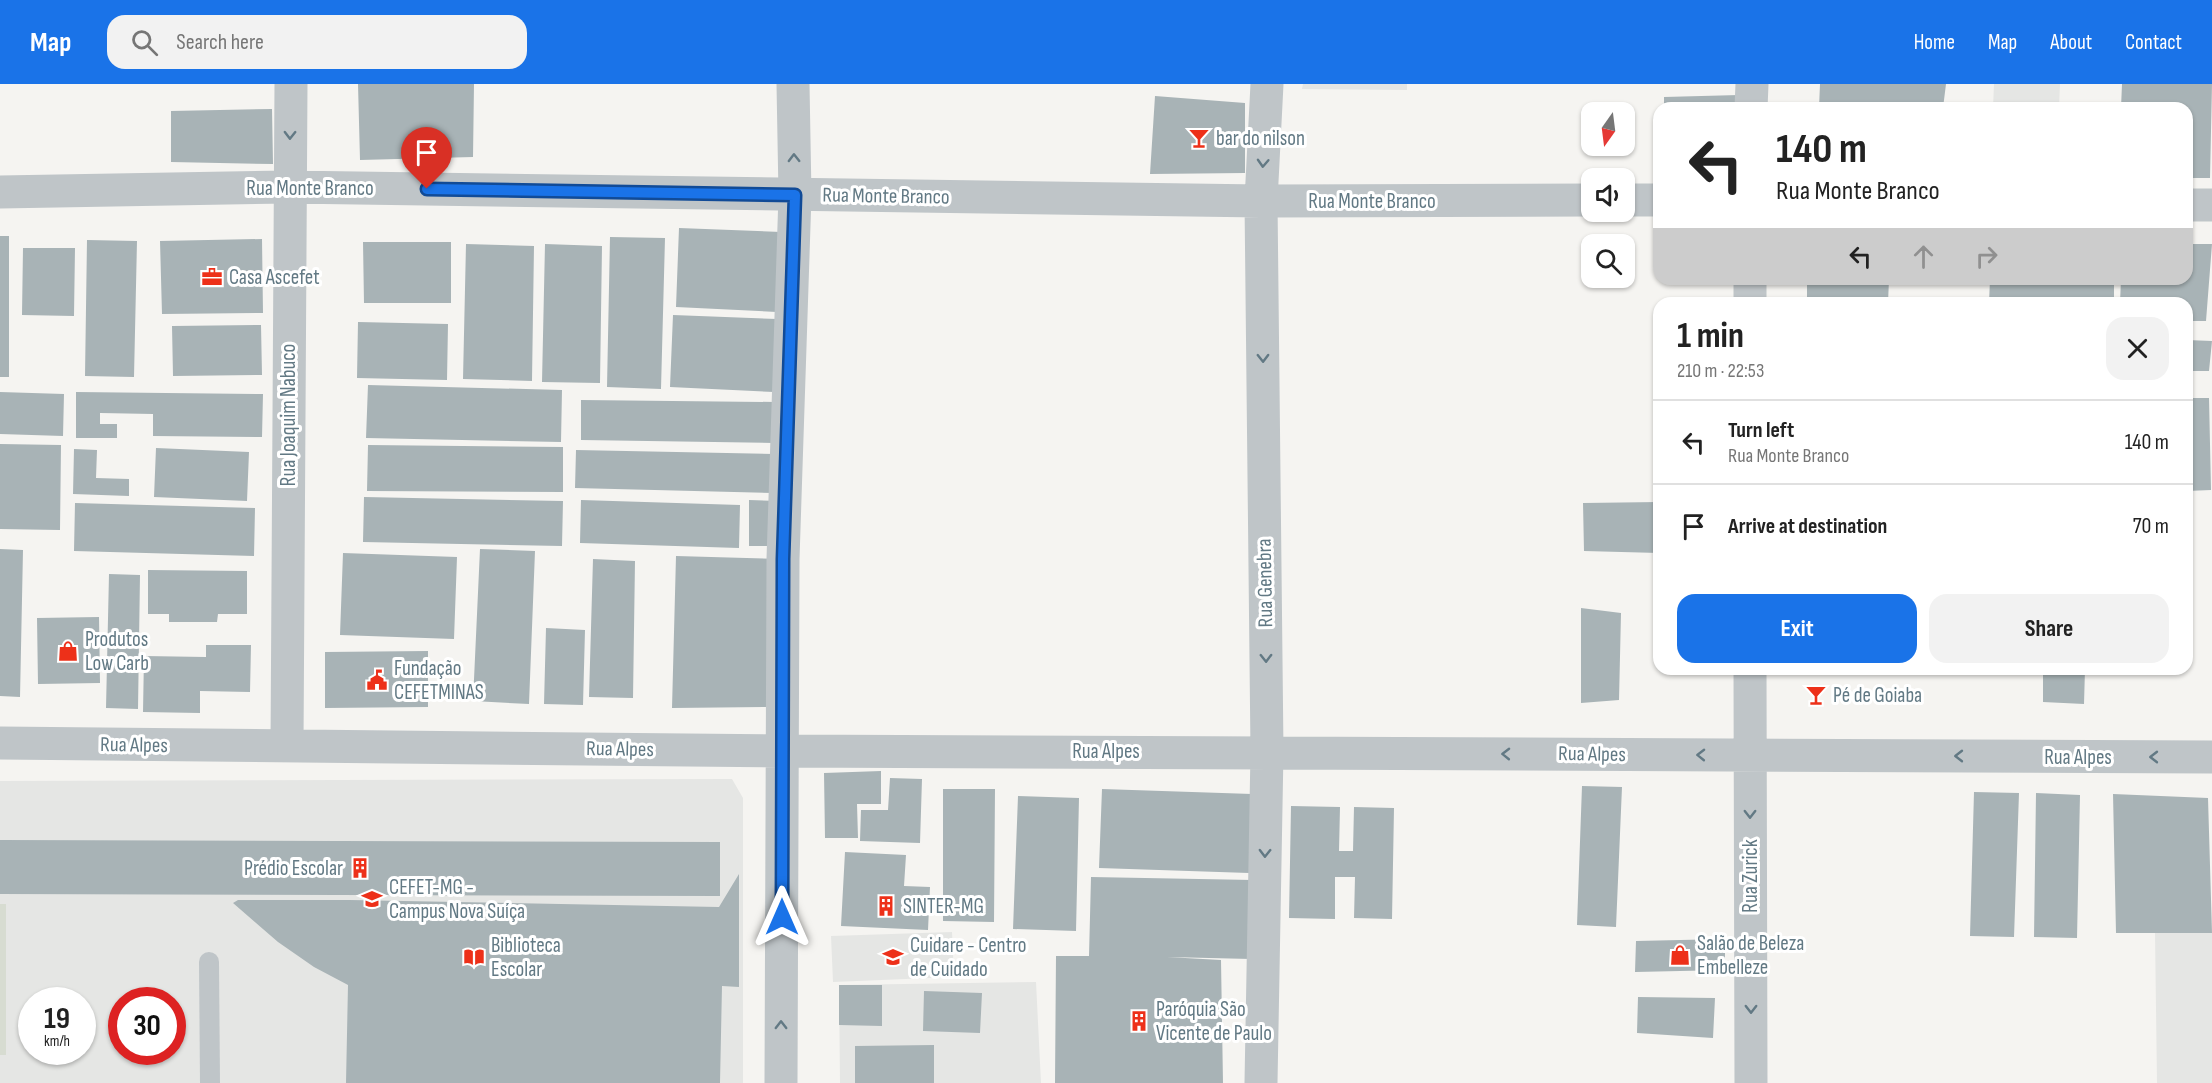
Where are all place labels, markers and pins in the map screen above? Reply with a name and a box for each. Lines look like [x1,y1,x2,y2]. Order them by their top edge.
bar icon: bar do nilson [1187,126,1211,150]
place label: bar do nilson [1216,126,1305,151]
pin [401,127,452,189]
office icon: Casa Ascefet [200,265,224,289]
place label: Casa Ascefet [229,265,320,290]
place label: Produtos Low Carb [85,627,149,676]
shop icon: Produtos Low Carb [56,639,80,663]
place label: Fundação CEFETMINAS [394,656,484,705]
public building icon: Fundação CEFETMINAS [365,668,389,692]
bar icon: Pé de Goiaba [1804,683,1828,707]
place label: Pé de Goiaba [1833,683,1922,708]
place label: Prédio Escolar [244,856,343,881]
building icon: Prédio Escolar [348,856,372,880]
place label: CEFET-MG - Campus Nova Suíça [389,875,525,924]
school or university icon: CEFET-MG - Campus Nova Suíça [360,887,384,911]
building icon: SINTER-MG [874,894,898,918]
place label: SINTER-MG [903,894,984,919]
place label: Salão de Beleza Embelleze [1697,931,1804,980]
place label: Biblioteca Escolar [491,933,561,982]
place label: Cuidare - Centro de Cuidado [910,933,1027,982]
shop icon: Salão de Beleza Embelleze [1668,943,1692,967]
library icon: Biblioteca Escolar [462,945,486,969]
school or university icon: Cuidare - Centro de Cuidado [881,945,905,969]
place label: Paróquia São Vicente de Paulo [1156,997,1272,1046]
building icon: Paróquia São Vicente de Paulo [1127,1009,1151,1033]

